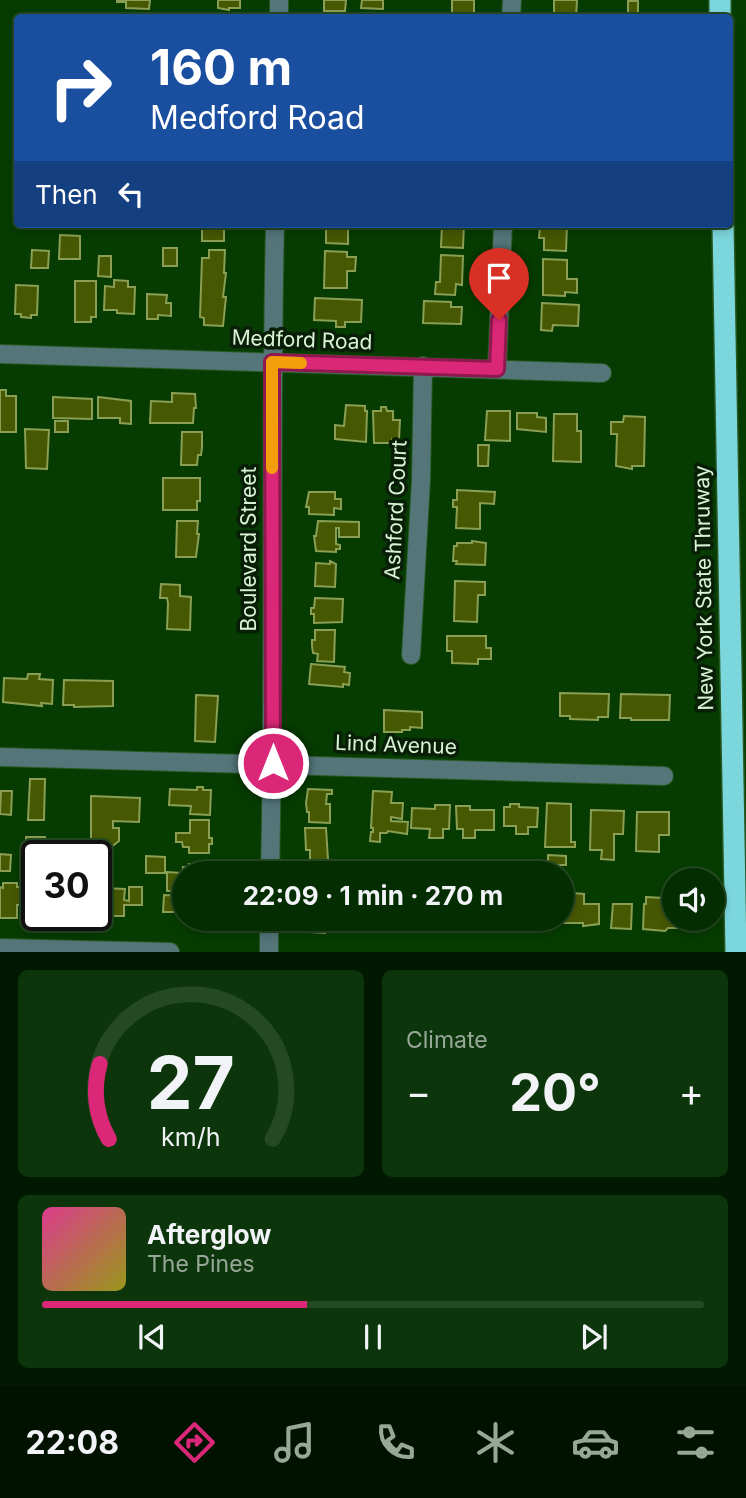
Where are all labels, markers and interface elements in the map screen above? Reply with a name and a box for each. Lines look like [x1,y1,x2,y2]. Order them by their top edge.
text: 160 m [150,38,292,97]
icon: right [35,42,126,133]
text: Medford Road [150,98,365,137]
icon: left [112,175,150,213]
text: Then [35,179,98,210]
pin [469,248,529,320]
icon: arrive [480,259,518,297]
street label: Medford Road [231,325,373,354]
street label: Ashford Court [379,440,412,580]
street label: New York State Thruway [689,465,718,711]
street label: Boulevard Street [236,467,261,631]
position arrow [236,726,310,800]
street label: Lind Avenue [335,730,457,759]
speed limit sign: 30 [21,840,112,931]
map controls [662,868,725,931]
button: sound [662,868,725,931]
text: 22:09 · 1 min · 270 m [243,880,503,911]
text: Climate [406,1026,488,1054]
text: 27 [147,1039,235,1128]
text: 20° [509,1061,601,1124]
text: − [406,1069,431,1115]
text: + [679,1069,704,1115]
text: km/h [161,1122,221,1152]
text: Afterglow [147,1219,271,1250]
text: The Pines [147,1250,255,1278]
icon: previous [133,1318,171,1356]
icon: pause [354,1318,392,1356]
icon: next [575,1318,613,1356]
icon: directions [170,1418,219,1467]
icon: music [270,1418,319,1467]
icon: phone [371,1418,420,1467]
icon: climate [471,1418,520,1467]
icon: car [571,1418,620,1467]
icon: filters [671,1418,720,1467]
text: 22:08 [26,1423,119,1462]

